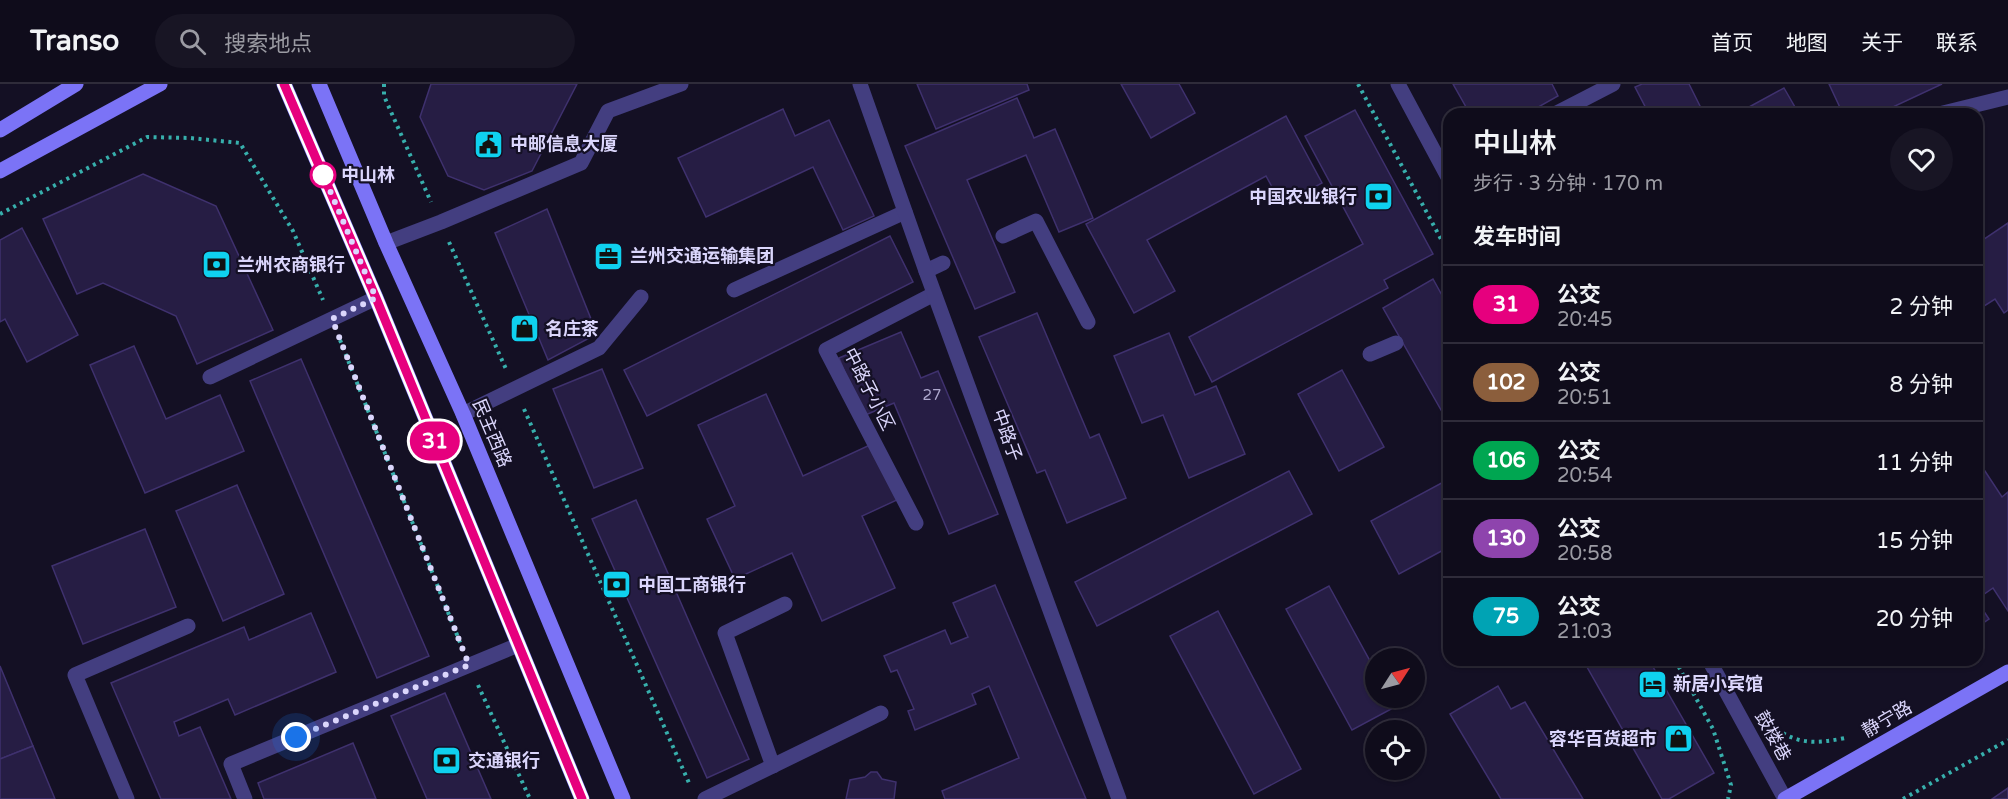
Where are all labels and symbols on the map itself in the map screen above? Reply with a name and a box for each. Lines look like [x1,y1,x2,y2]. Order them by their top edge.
public building icon: 中邮信息大厦 [473,128,505,160]
place label: 中邮信息大厦 [510,133,618,155]
marker: 中山林 [310,162,336,188]
place label: 中山林 [341,164,395,186]
bank icon: 中国农业银行 [1362,181,1394,213]
place label: 中国农业银行 [1249,186,1357,208]
office icon: 兰州交通运输集团 [593,240,625,272]
place label: 兰州交通运输集团 [630,245,774,267]
bank icon: 兰州农商银行 [200,249,232,281]
place label: 兰州农商银行 [237,254,345,276]
shop icon: 名庄茶 [508,313,540,345]
place label: 名庄茶 [545,318,599,340]
street label: 中路子小区 [839,344,899,434]
house number: 27 [923,386,941,404]
street label: 民主西路 [468,396,516,470]
street label: 中路子 [987,406,1027,464]
line badge: 31 [408,422,462,460]
bank icon: 中国工商银行 [601,569,633,601]
place label: 中国工商银行 [638,574,746,596]
north arrow [1365,648,1425,708]
hotel icon: 新居小宾馆 [1636,668,1668,700]
place label: 新居小宾馆 [1673,673,1763,695]
street label: 静宁路 [1858,696,1916,742]
street label: 鼓楼巷 [1750,707,1796,765]
your location [281,722,311,752]
shop icon: 容华百货超市 [1662,723,1694,755]
place label: 容华百货超市 [1549,728,1657,750]
bank icon: 交通银行 [431,745,463,777]
place label: 交通银行 [468,750,540,772]

